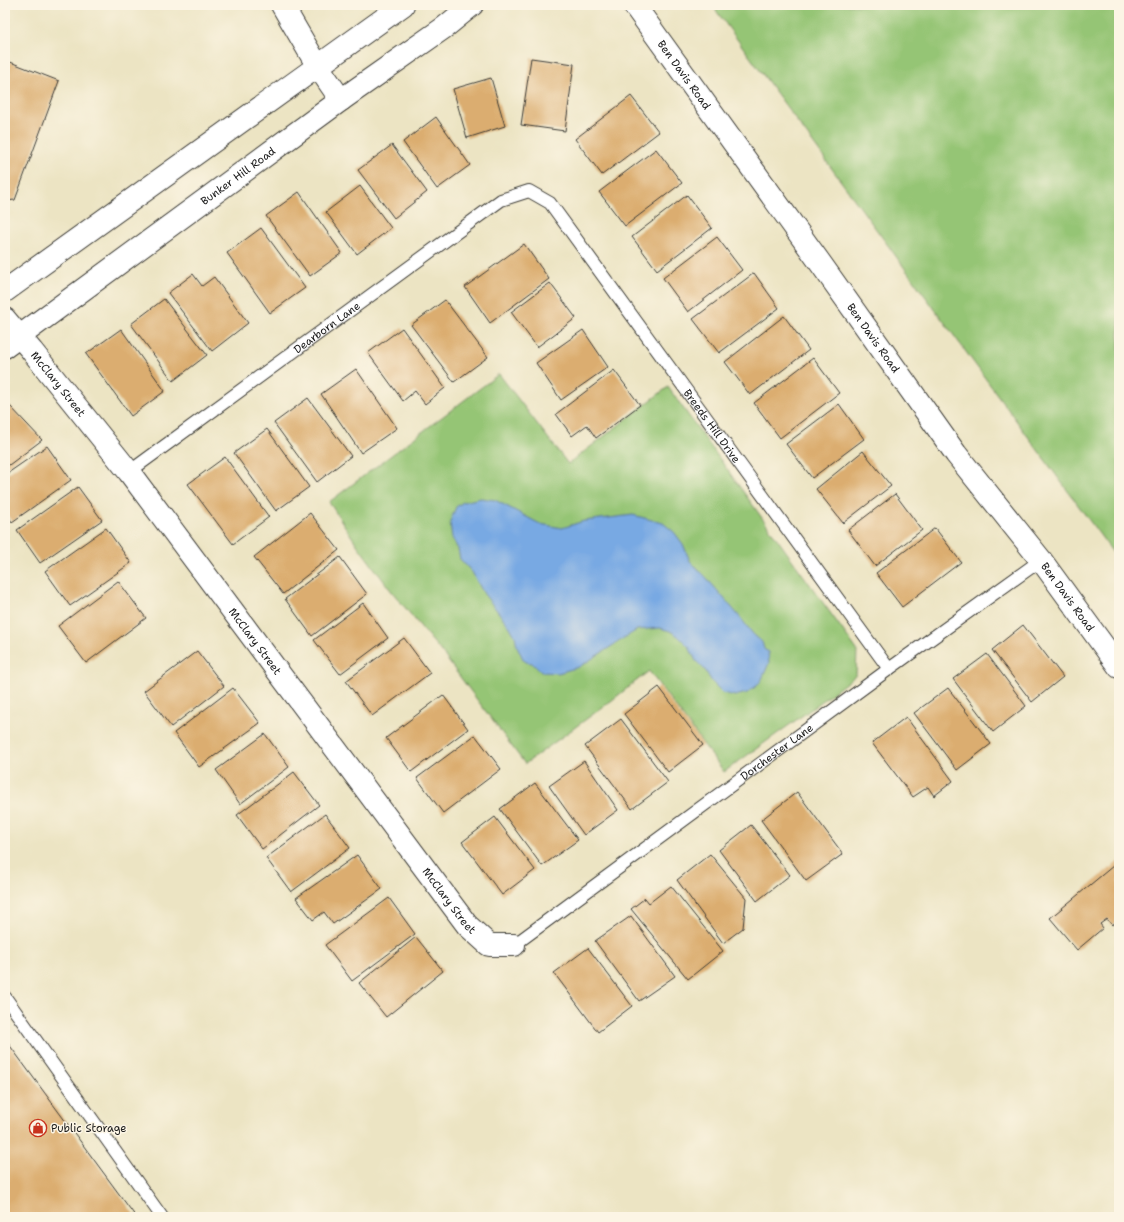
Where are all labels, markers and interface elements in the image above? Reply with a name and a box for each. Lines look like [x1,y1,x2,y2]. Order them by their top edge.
street label: Ben Davis Road [654,37,714,113]
street label: Bunker Hill Road [198,144,279,209]
street label: Dearborn Lane [291,298,363,357]
street label: Ben Davis Road [843,300,903,376]
street label: McClary Street [27,348,89,420]
street label: Breeds Hill Drive [680,386,744,466]
street label: Ben Davis Road [1037,560,1098,635]
street label: McClary Street [225,605,285,678]
street label: Dorchester Lane [737,720,816,784]
street label: McClary Street [419,865,479,938]
shop icon: Public Storage [28,1118,48,1138]
place label: Public Storage [51,1121,127,1136]

